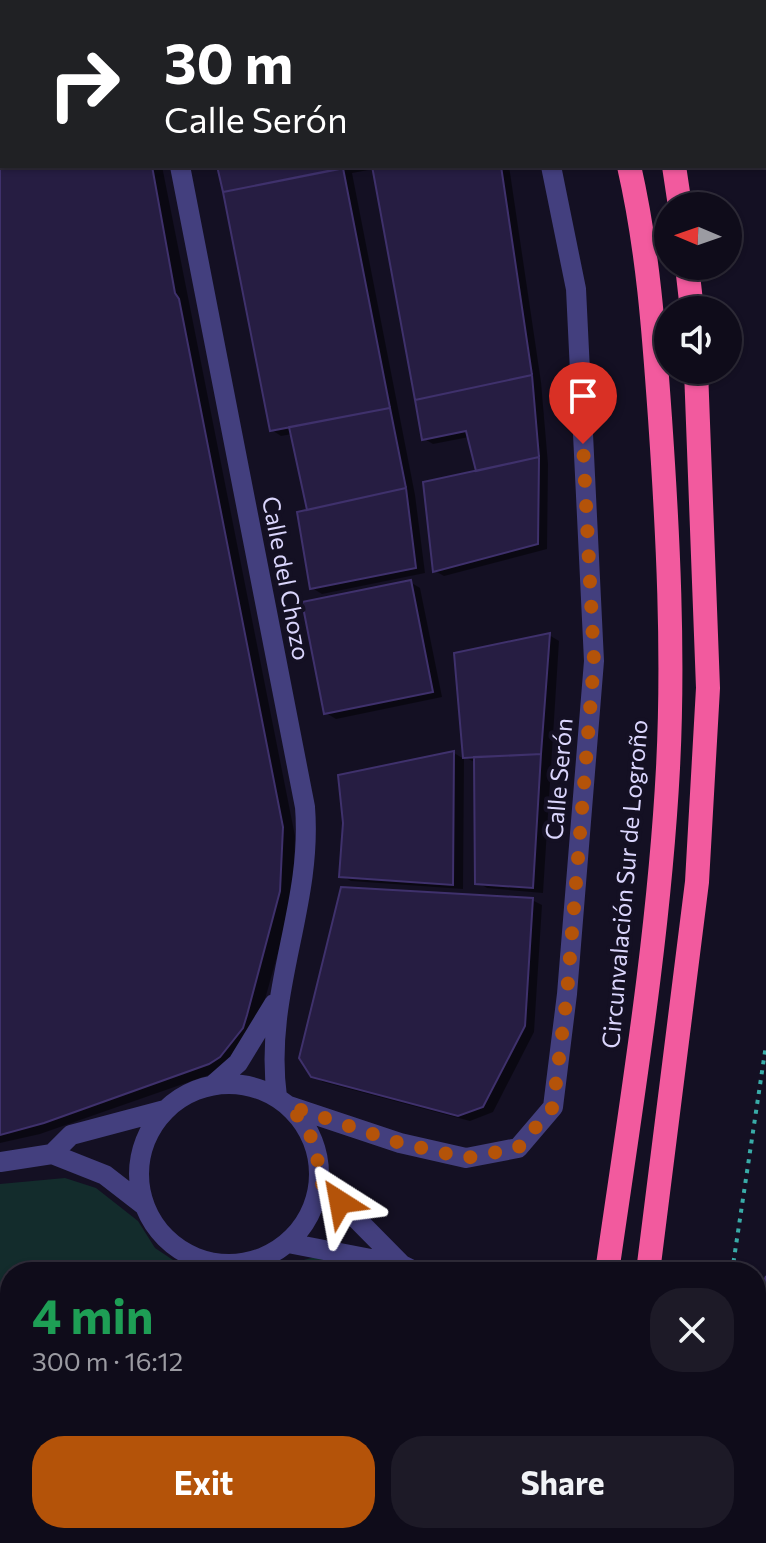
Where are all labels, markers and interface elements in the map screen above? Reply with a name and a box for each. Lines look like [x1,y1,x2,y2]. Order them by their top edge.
text: 30 m [164,27,293,96]
icon: right [32,32,136,136]
text: Calle Serón [164,96,348,140]
north arrow [654,192,742,280]
map controls [654,192,742,384]
button: sound [654,296,742,384]
pin [549,362,617,444]
icon: arrive [561,374,605,418]
street label: Calle del Chozo [257,494,317,662]
street label: Calle Serón [538,717,578,841]
street label: Circunvalación Sur de Logroño [595,718,653,1050]
position arrow [298,1160,382,1244]
text: 4 min [32,1285,154,1344]
button: close [650,1288,734,1372]
text: 300 m · 16:12 [32,1345,183,1376]
button: Exit [32,1436,375,1528]
button: Share [391,1436,734,1528]

